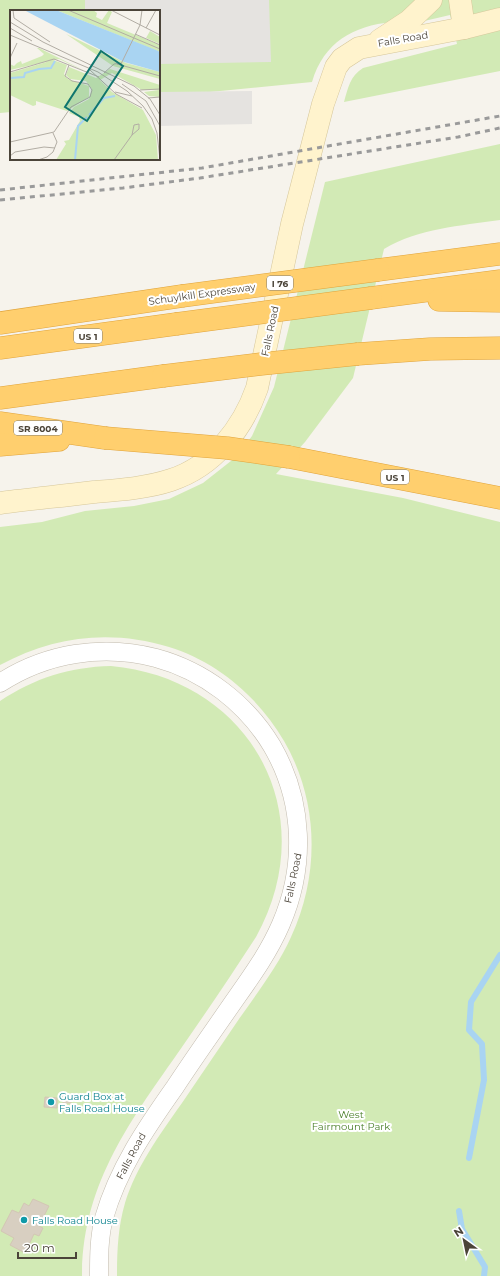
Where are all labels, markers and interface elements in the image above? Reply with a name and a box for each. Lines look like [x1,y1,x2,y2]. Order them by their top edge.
inset map [10,10,160,160]
street label: Falls Road [377,28,429,50]
road number: I 76 [267,276,293,290]
street label: Schuylkill Expressway [148,280,257,308]
street label: Falls Road [258,305,282,357]
road number: US 1 [74,329,102,343]
road number: SR 8004 [14,421,62,435]
road number: US 1 [381,470,409,484]
street label: Falls Road [281,852,305,904]
place label: Guard Box at Falls Road House [59,1090,145,1115]
marker: Guard Box at Falls Road House [46,1097,56,1107]
park label: West Fairmount Park [312,1108,390,1133]
street label: Falls Road [113,1130,149,1182]
place label: Falls Road House [32,1214,118,1227]
marker: Falls Road House [19,1215,29,1225]
north arrow [444,1220,484,1260]
text: N [451,1223,466,1240]
scale bar [18,1234,76,1260]
text: 20 m [24,1240,55,1255]

